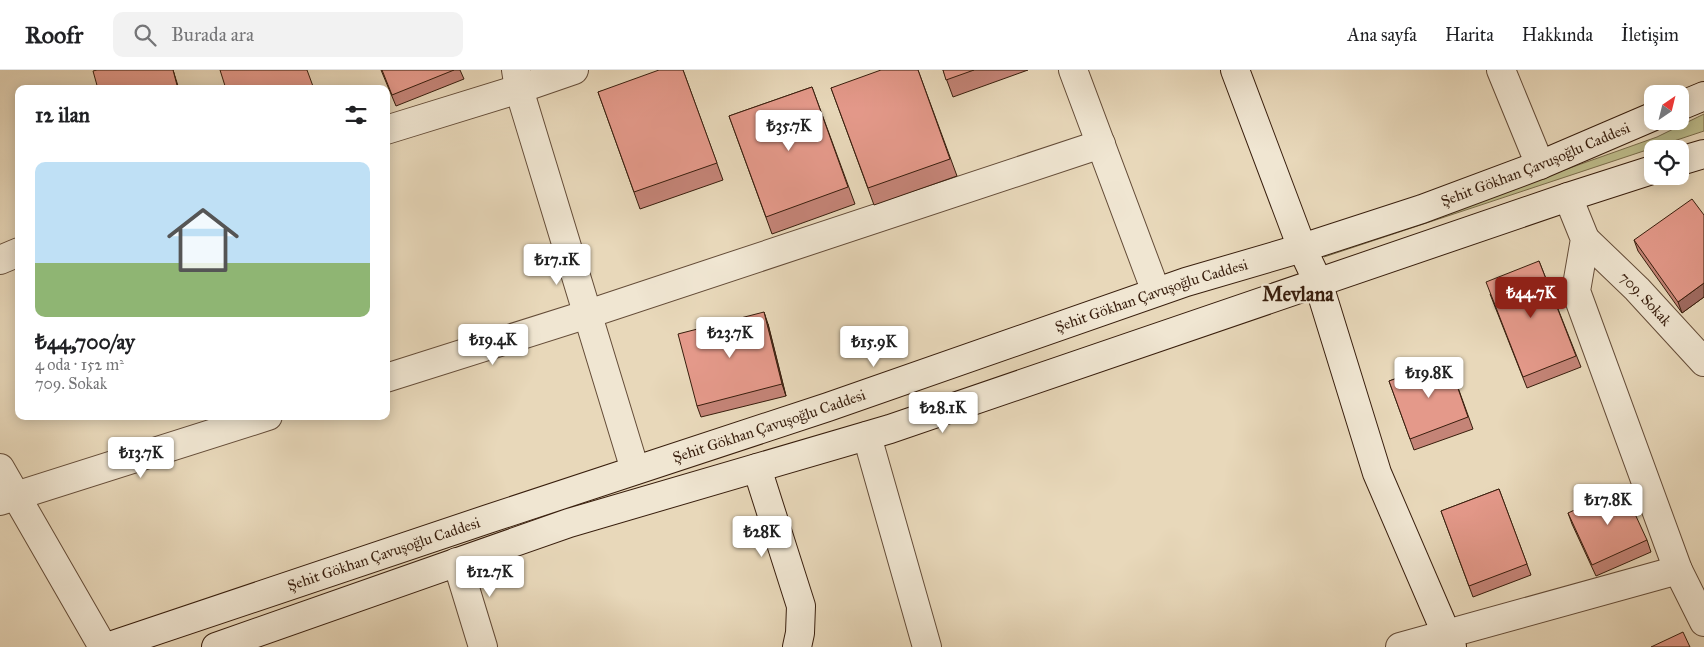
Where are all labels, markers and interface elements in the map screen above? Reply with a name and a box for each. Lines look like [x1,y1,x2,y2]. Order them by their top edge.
search box [113,12,463,57]
text: Roofr [25,20,83,50]
icon: search [131,21,159,49]
text: Burada ara [171,23,254,46]
text: Ana sayfa [1348,24,1417,46]
text: Harita [1445,24,1494,46]
text: Hakkında [1522,24,1593,46]
text: İletişim [1621,24,1679,46]
north arrow [1644,85,1689,130]
map controls [1644,85,1689,185]
icon: filters [342,101,370,129]
text: 12 ilan [35,102,90,128]
pin: ₺35.7K [748,109,830,152]
text: ₺35.7K [767,116,811,135]
street label: Şehit Gökhan Çavuşoğlu Caddesi [1438,119,1633,210]
button: locate [1644,140,1689,185]
icon: home [158,195,248,285]
pin: ₺17.1K [516,244,598,286]
text: ₺17.1K [535,250,579,269]
street label: Şehit Gökhan Çavuşoğlu Caddesi [1053,255,1250,336]
street label: 709. Sokak [1616,268,1675,330]
pin: ₺44.7K [1490,276,1572,319]
district label: Mevlana [1262,282,1334,306]
text: ₺44.7K [1506,283,1556,302]
pin: ₺23.7K [689,316,771,359]
text: ₺23.7K [707,323,753,342]
pin: ₺19.4K [452,324,534,366]
pin: ₺15.9K [833,326,915,368]
text: ₺44,700/ay [35,329,135,355]
text: ₺19.4K [469,330,517,349]
text: ₺15.9K [851,332,897,351]
text: 4 oda · 152 m² [35,355,124,374]
pin: ₺19.8K [1388,356,1470,399]
text: ₺19.8K [1405,363,1453,382]
text: 709. Sokak [35,374,107,393]
street label: Şehit Gökhan Çavuşoğlu Caddesi [670,386,868,467]
pin: ₺28.1K [902,392,984,434]
text: ₺28.1K [920,398,966,417]
pin: ₺13.7K [100,436,182,479]
text: ₺13.7K [119,443,163,462]
pin: ₺17.8K [1567,484,1649,526]
text: ₺17.8K [1585,490,1632,509]
street label: Şehit Gökhan Çavuşoğlu Caddesi [285,513,482,595]
pin: ₺28K [732,516,792,558]
text: ₺28K [744,522,780,541]
pin: ₺12.7K [449,556,531,598]
text: ₺12.7K [467,562,513,581]

